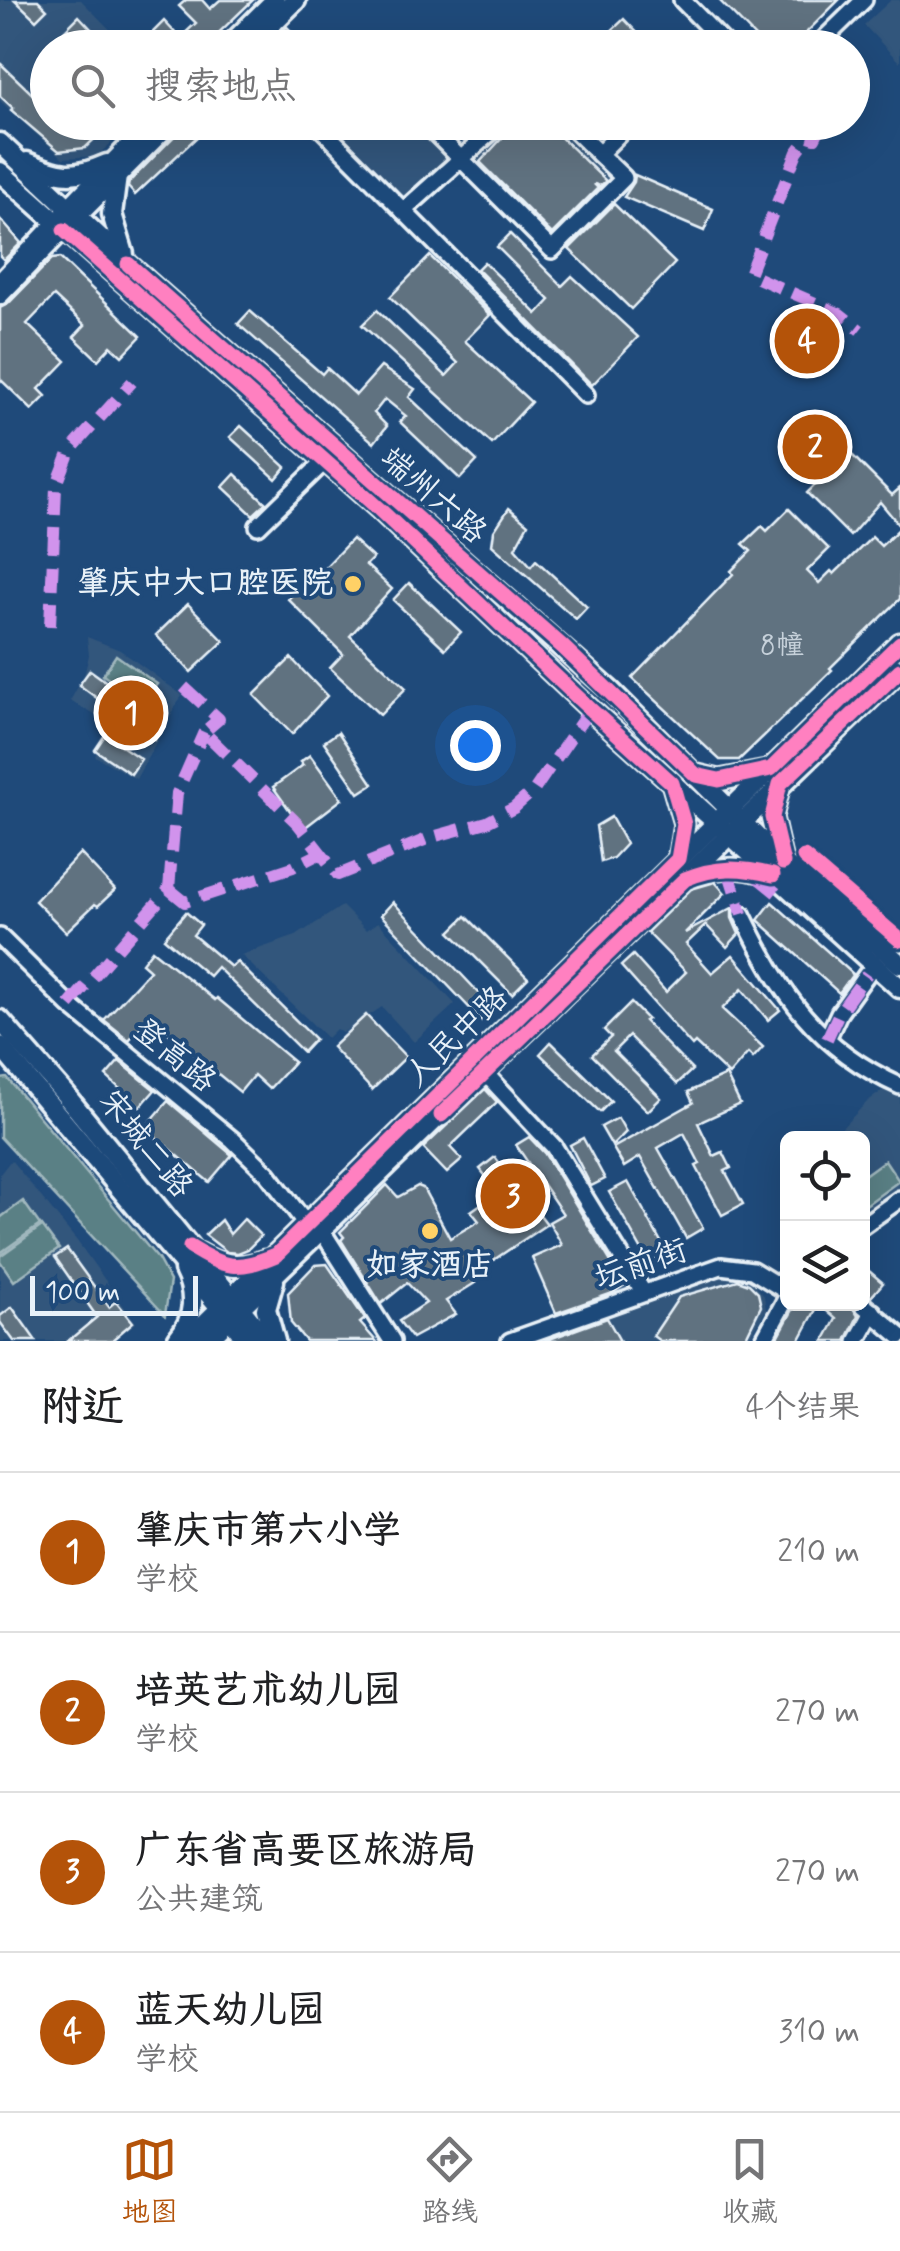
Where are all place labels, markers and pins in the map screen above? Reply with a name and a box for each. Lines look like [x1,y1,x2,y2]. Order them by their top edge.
pin: 4 [774,304,840,378]
pin: 2 [782,410,848,484]
place label: 肇庆中大口腔医院 [77,563,333,605]
marker: 肇庆中大口腔医院 [342,573,364,595]
pin: 1 [98,676,164,750]
pin: 3 [480,1158,546,1234]
marker: 如家酒店 [419,1220,441,1242]
place label: 如家酒店 [366,1245,494,1287]

